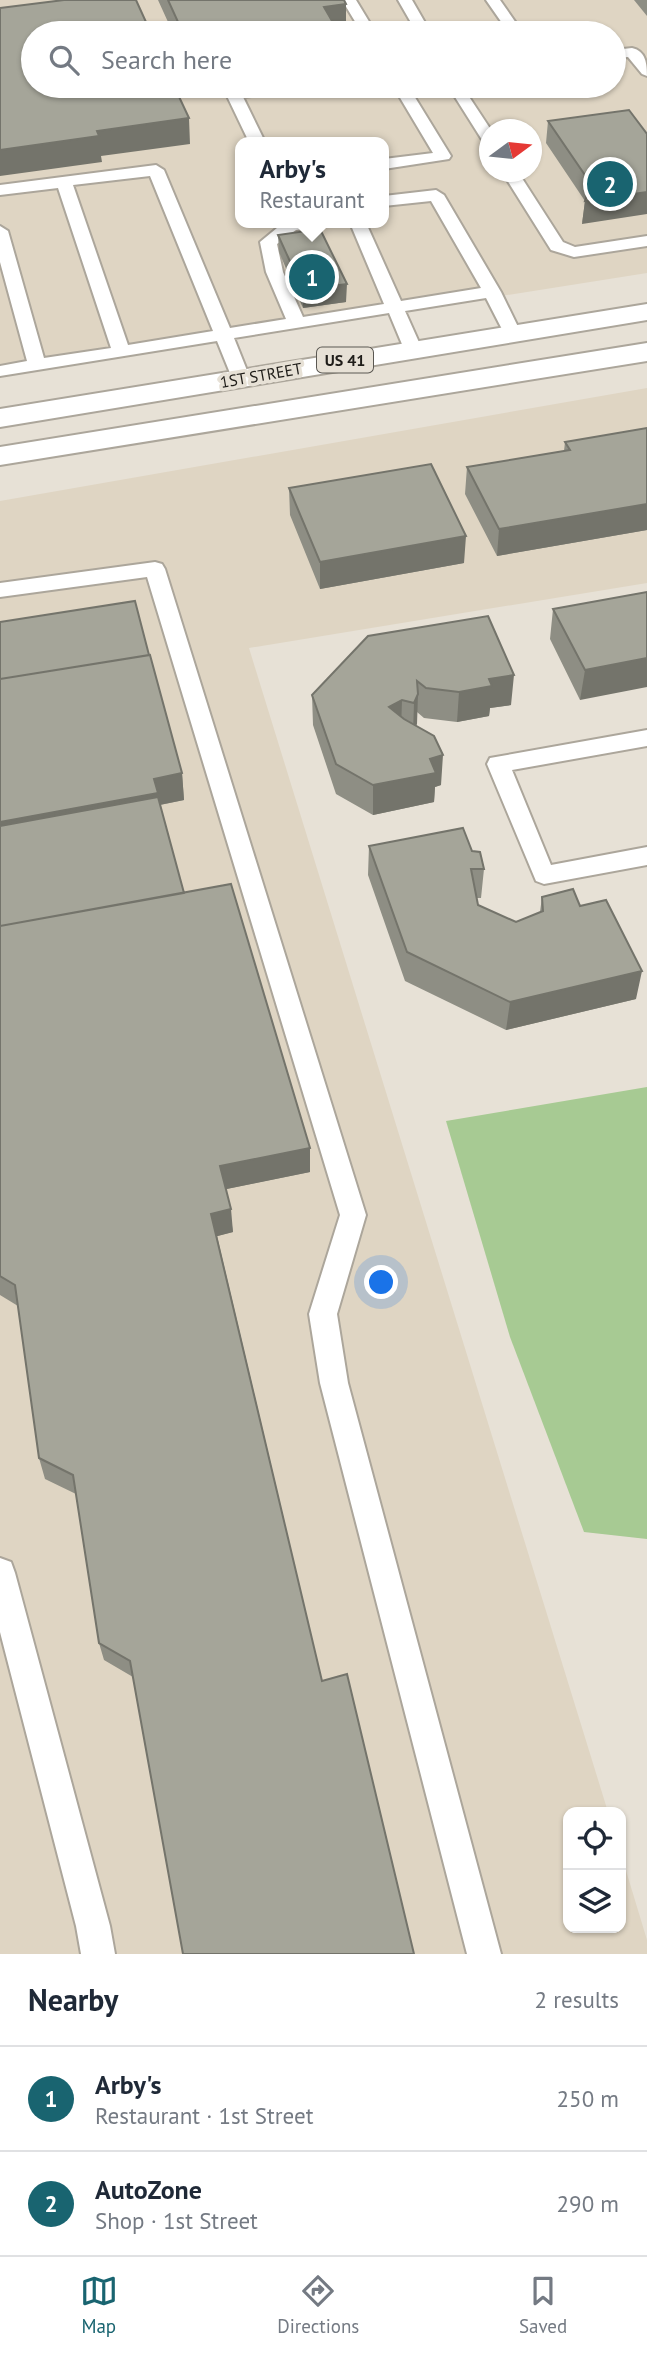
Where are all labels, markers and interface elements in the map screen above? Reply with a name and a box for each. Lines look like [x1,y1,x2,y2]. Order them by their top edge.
search box [21,21,626,98]
icon: search [45,41,83,79]
text: Search here [101,43,232,76]
north arrow [479,119,542,182]
popup [235,137,389,228]
text: Arby's [259,152,326,185]
pin: 2 [587,158,633,210]
text: Restaurant [259,185,365,214]
pin: 1 [289,251,335,303]
road number: US 41 [317,348,373,372]
street label: 1ST STREET [219,358,304,392]
your location [364,1265,398,1299]
map controls [563,1807,626,1933]
button: locate [563,1807,626,1870]
button: layers [563,1870,626,1933]
text: Nearby [28,1980,118,2019]
text: 2 results [535,1985,619,2014]
text: Arby's [95,2068,162,2101]
text: 1 [44,2084,58,2113]
text: 250 m [557,2084,619,2113]
text: Restaurant · 1st Street [95,2101,313,2130]
text: AutoZone [95,2173,202,2206]
text: 2 [44,2189,58,2218]
text: 290 m [557,2189,619,2218]
text: Shop · 1st Street [95,2206,258,2235]
tab: Map [80,2272,118,2338]
tab: Directions [277,2272,359,2338]
tab: Saved [519,2272,567,2338]

